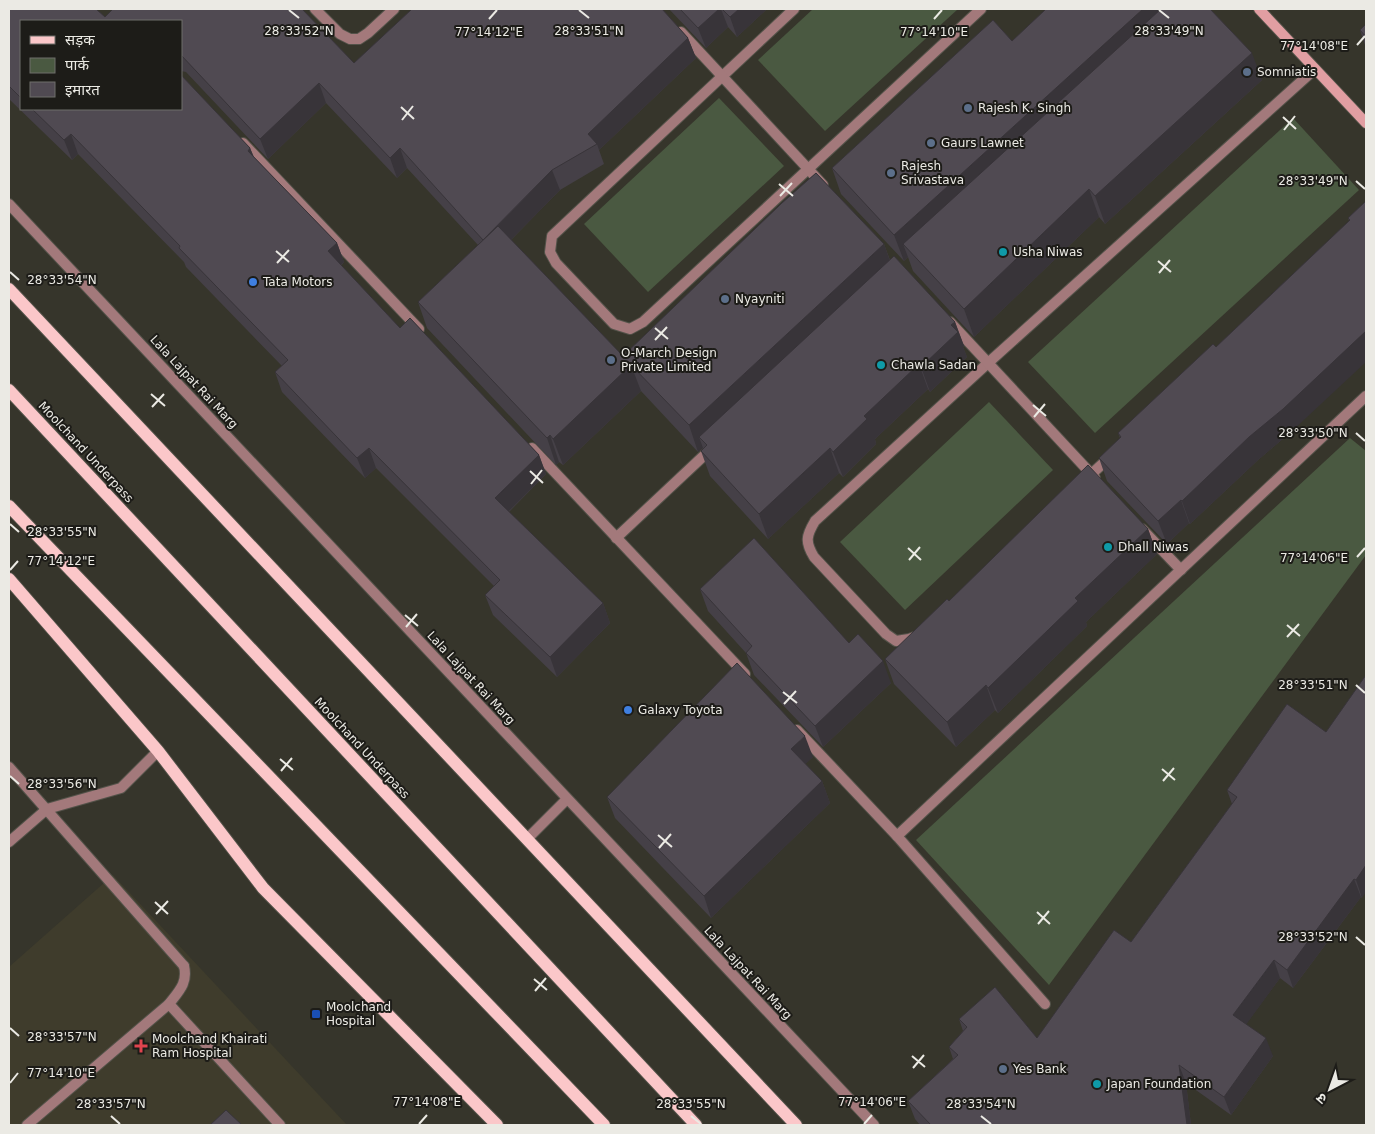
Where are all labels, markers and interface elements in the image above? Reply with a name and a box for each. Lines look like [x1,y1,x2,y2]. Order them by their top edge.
legend [20,20,182,110]
text: 28°33'52"N [264,24,334,38]
text: 28°33'51"N [554,24,624,38]
text: 28°33'49"N [1134,24,1204,38]
text: 77°14'12"E [455,25,523,39]
text: 77°14'10"E [900,25,968,39]
text: सड़क [65,31,95,49]
text: 77°14'08"E [1280,39,1348,53]
text: पार्क [65,56,89,74]
place label: Somniatis [1257,65,1316,79]
marker: Somniatis [1241,66,1253,78]
text: इमारत [65,81,100,99]
place label: Rajesh K. Singh [978,101,1071,115]
marker: Rajesh K. Singh [962,102,974,114]
place label: Gaurs Lawnet [941,136,1024,150]
marker: Gaurs Lawnet [925,137,937,149]
place label: Rajesh Srivastava [901,159,964,187]
marker: Rajesh Srivastava [885,167,897,179]
text: 28°33'49"N [1278,174,1348,188]
place label: Usha Niwas [1013,245,1083,259]
marker: Usha Niwas [997,246,1009,258]
text: 28°33'54"N [27,273,97,287]
place label: Tata Motors [262,275,333,289]
marker: Tata Motors [247,276,259,288]
place label: Nyayniti [735,292,785,306]
marker: Nyayniti [719,293,731,305]
street label: Lala Lajpat Rai Marg [147,333,241,431]
place label: O-March Design Private Limited [621,346,717,374]
marker: O-March Design Private Limited [605,354,617,366]
place label: Chawla Sadan [891,358,976,372]
marker: Chawla Sadan [875,359,887,371]
street label: Moolchand Underpass [36,399,136,505]
text: 28°33'50"N [1278,426,1348,440]
text: 28°33'55"N [27,525,97,539]
place label: Dhall Niwas [1118,540,1188,554]
marker: Dhall Niwas [1102,541,1114,553]
text: 77°14'06"E [1280,551,1348,565]
text: 77°14'12"E [27,554,95,568]
street label: Lala Lajpat Rai Marg [424,629,518,727]
text: 28°33'51"N [1278,678,1348,692]
street label: Moolchand Underpass [312,695,412,801]
place label: Galaxy Toyota [638,703,723,717]
marker: Galaxy Toyota [622,704,634,716]
text: 28°33'56"N [27,777,97,791]
street label: Lala Lajpat Rai Marg [701,924,795,1022]
text: 28°33'52"N [1278,930,1348,944]
place label: Moolchand Hospital [326,1000,391,1028]
marker: Moolchand Hospital [310,1008,322,1020]
text: 28°33'57"N [27,1030,97,1044]
place label: Moolchand Khairati Ram Hospital [152,1032,267,1060]
marker: Moolchand Khairati Ram Hospital [134,1039,148,1053]
place label: Yes Bank [1012,1062,1066,1076]
marker: Yes Bank [997,1063,1009,1075]
north arrow [1305,1064,1355,1114]
text: 77°14'10"E [27,1066,95,1080]
place label: Japan Foundation [1106,1077,1211,1091]
marker: Japan Foundation [1091,1078,1103,1090]
text: उ [1313,1090,1330,1108]
text: 77°14'08"E [393,1095,461,1109]
text: 77°14'06"E [838,1095,906,1109]
text: 28°33'57"N [76,1097,146,1111]
text: 28°33'55"N [656,1097,726,1111]
text: 28°33'54"N [946,1097,1016,1111]

